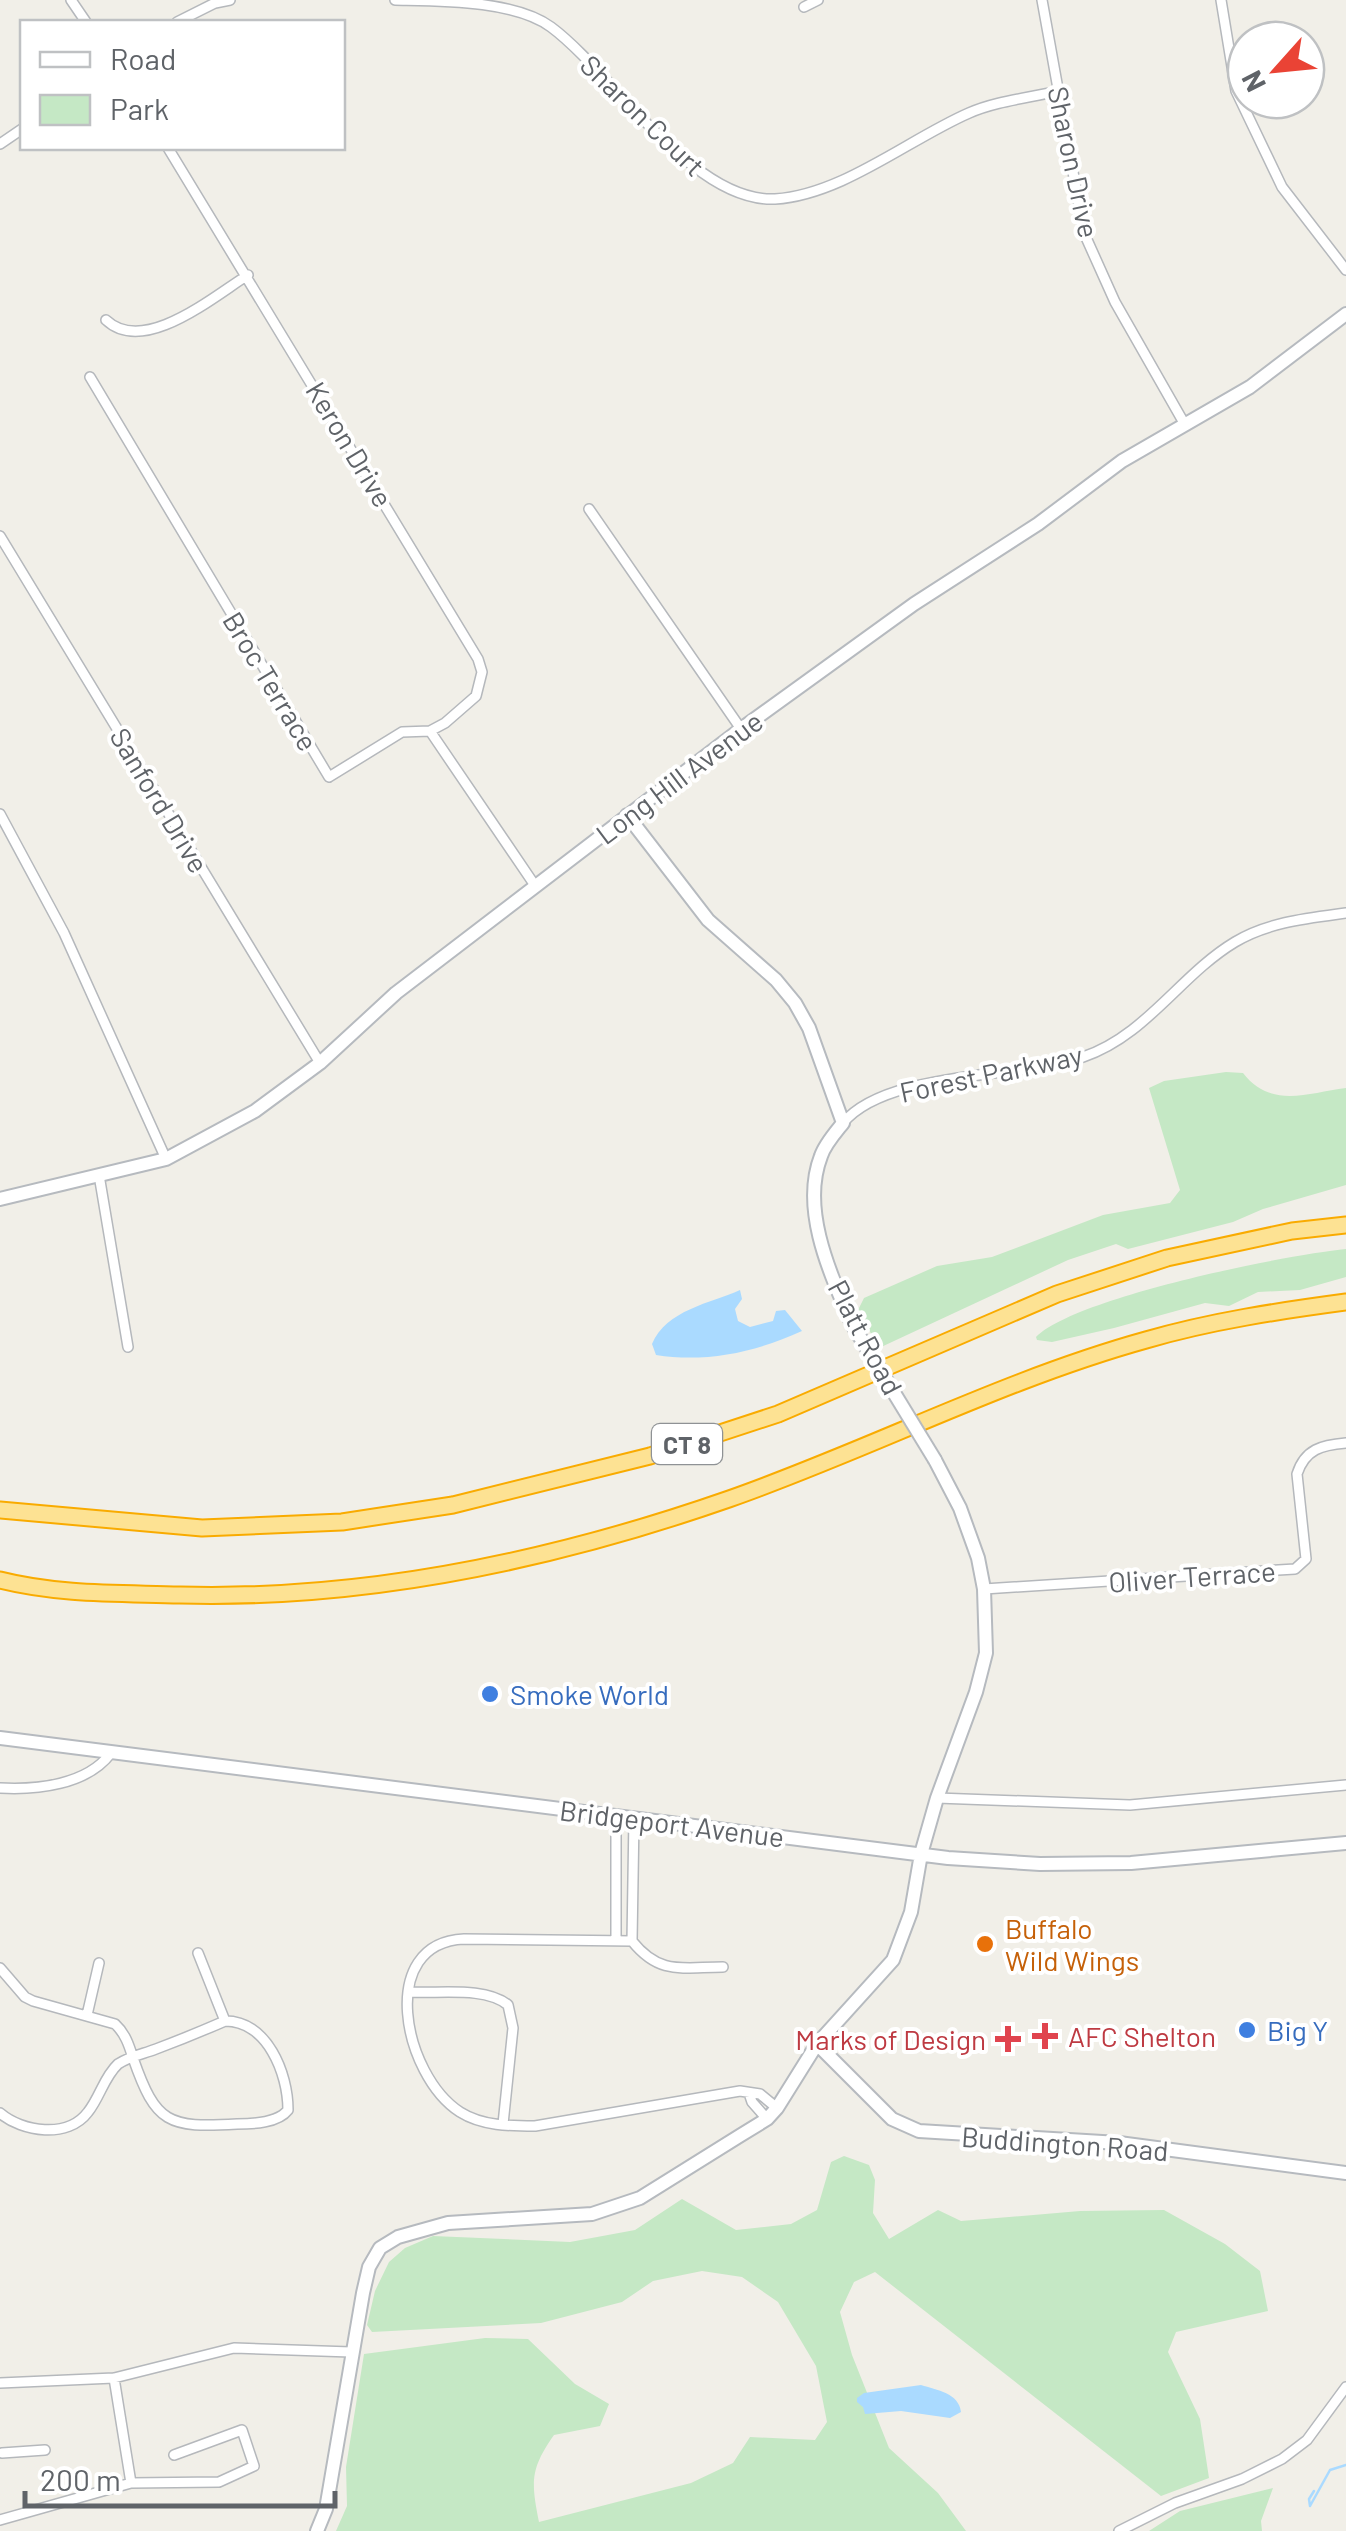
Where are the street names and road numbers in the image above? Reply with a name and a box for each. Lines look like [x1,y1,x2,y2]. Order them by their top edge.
street label: Sharon Court [574,47,712,183]
street label: Sharon Drive [1041,83,1107,241]
street label: Keron Drive [299,375,401,513]
street label: Broc Terrace [216,605,326,757]
street label: Long Hill Avenue [589,703,769,851]
street label: Sanford Drive [103,721,217,879]
street label: Forest Parkway [897,1037,1086,1109]
street label: Platt Road [822,1274,910,1400]
road number: CT 8 [652,1424,722,1464]
street label: Oliver Terrace [1107,1553,1277,1599]
street label: Bridgeport Avenue [558,1792,786,1854]
street label: Buddington Road [960,2119,1170,2167]

